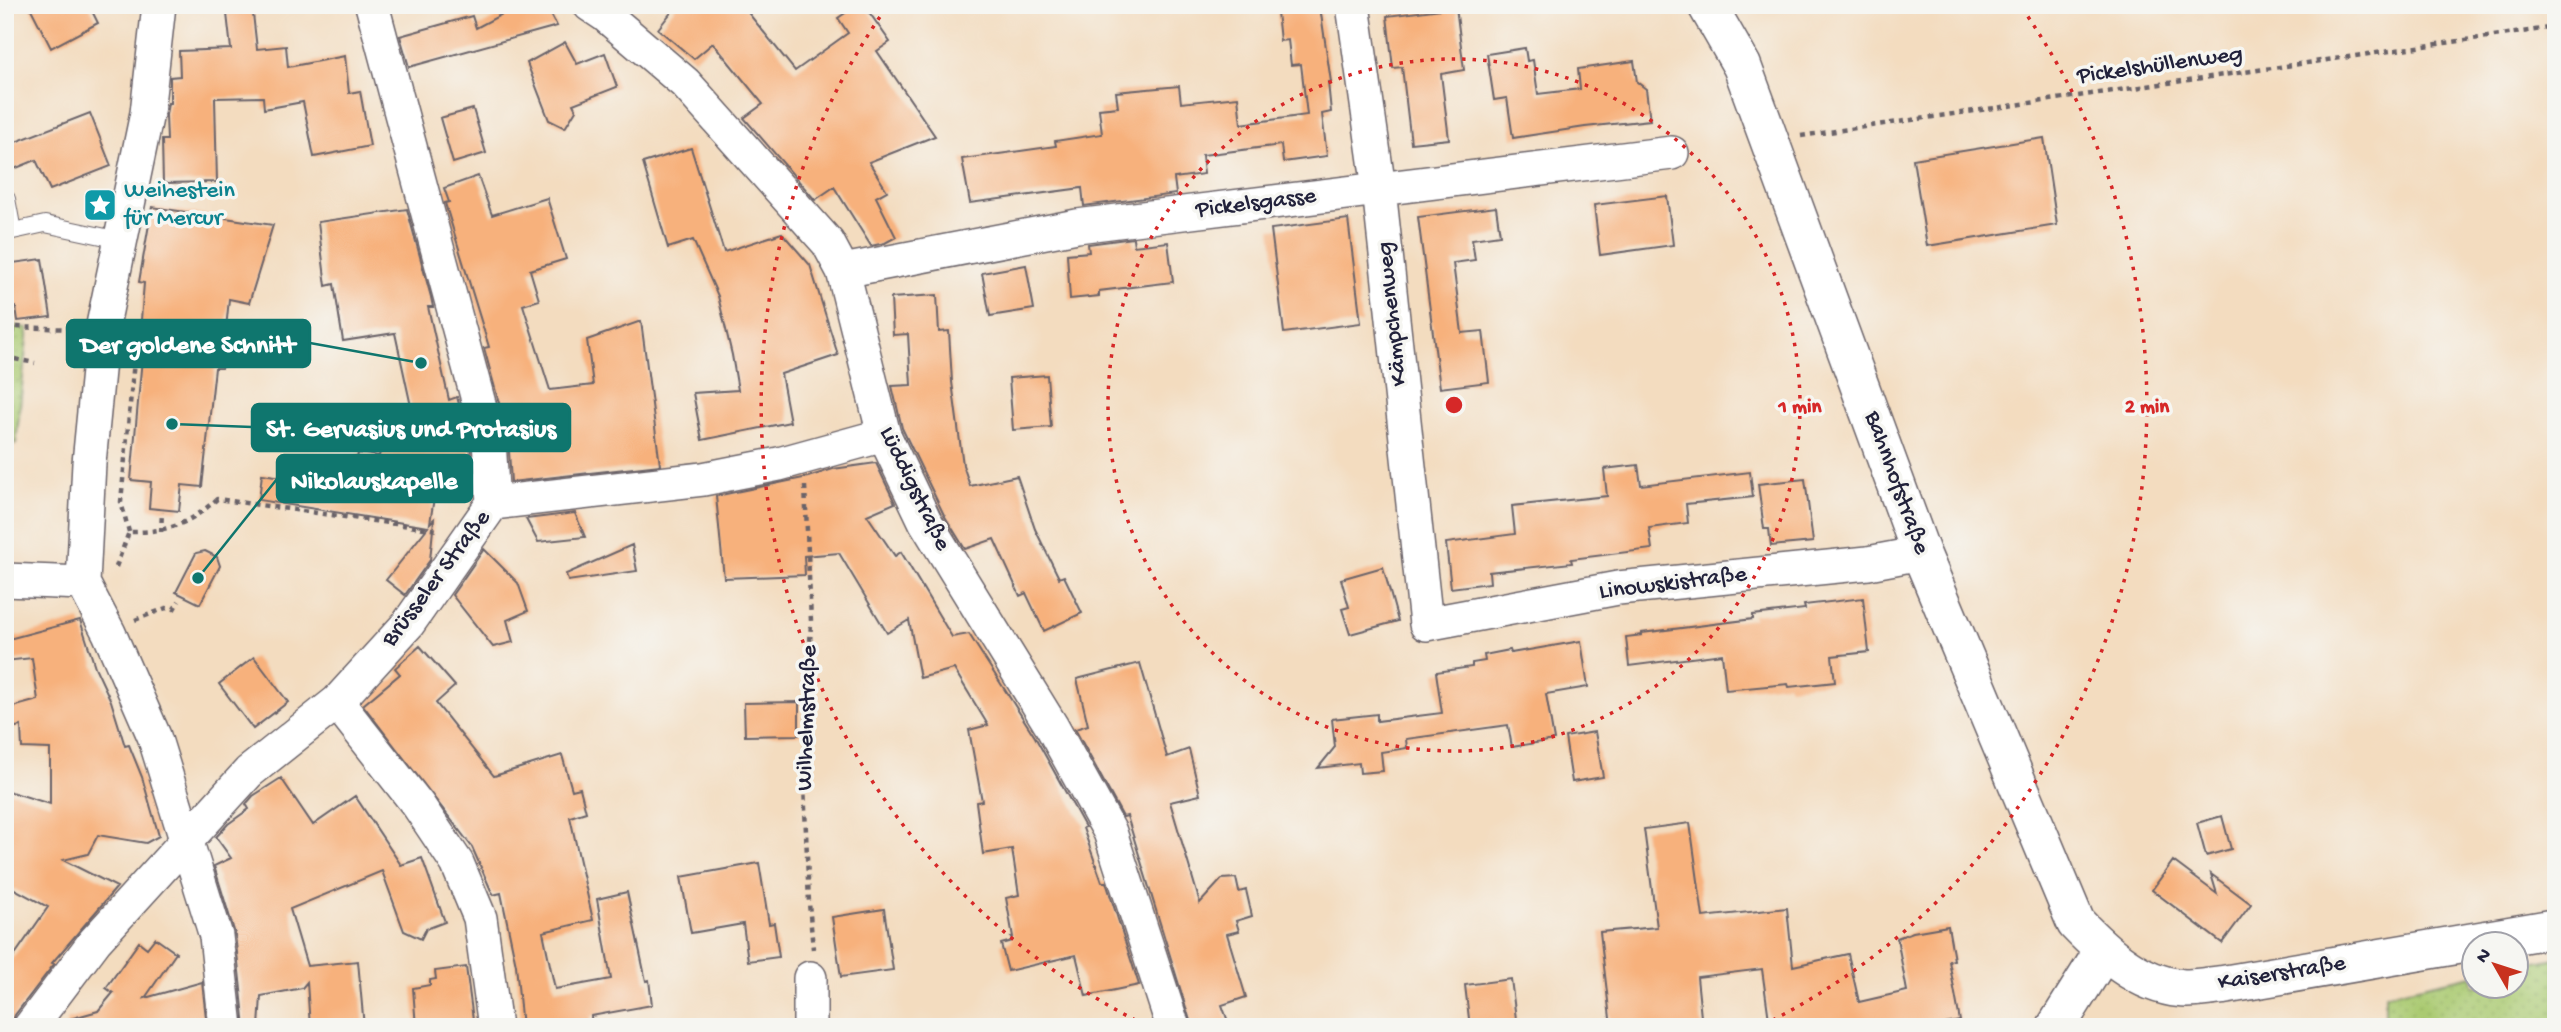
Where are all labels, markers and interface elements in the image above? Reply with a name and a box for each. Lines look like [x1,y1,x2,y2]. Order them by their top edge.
street label: Pickelshüllenweg [2074,40,2245,92]
place label: Weihestein für Mercur [123,177,235,234]
street label: Pickelsgasse [1193,182,1318,226]
place icon: Weihestein für Mercur [81,186,119,224]
street label: Kämpchenweg [1371,240,1415,388]
callout: Der goldene Schnitt [67,320,310,367]
text: Der goldene Schnitt [79,332,298,363]
centre of rings [1442,393,1466,417]
text: 1 min [1778,396,1822,421]
text: 2 min [2125,396,2170,421]
callout: St. Gervasius und Protasius [252,404,570,451]
street label: Bahnhofstraße [1856,407,1935,559]
text: St. Gervasius und Protasius [266,416,557,447]
street label: Lüddigstraße [871,422,957,556]
callout: Nikolauskapelle [277,455,472,502]
text: Nikolauskapelle [291,468,459,499]
street label: Brüsseler Straße [376,504,498,654]
street label: Linowskistraße [1597,560,1749,607]
street label: Wilhelmstraße [791,644,825,791]
north arrow [2460,930,2530,1000]
text: N [2472,944,2497,969]
street label: Kaiserstraße [2216,950,2349,998]

